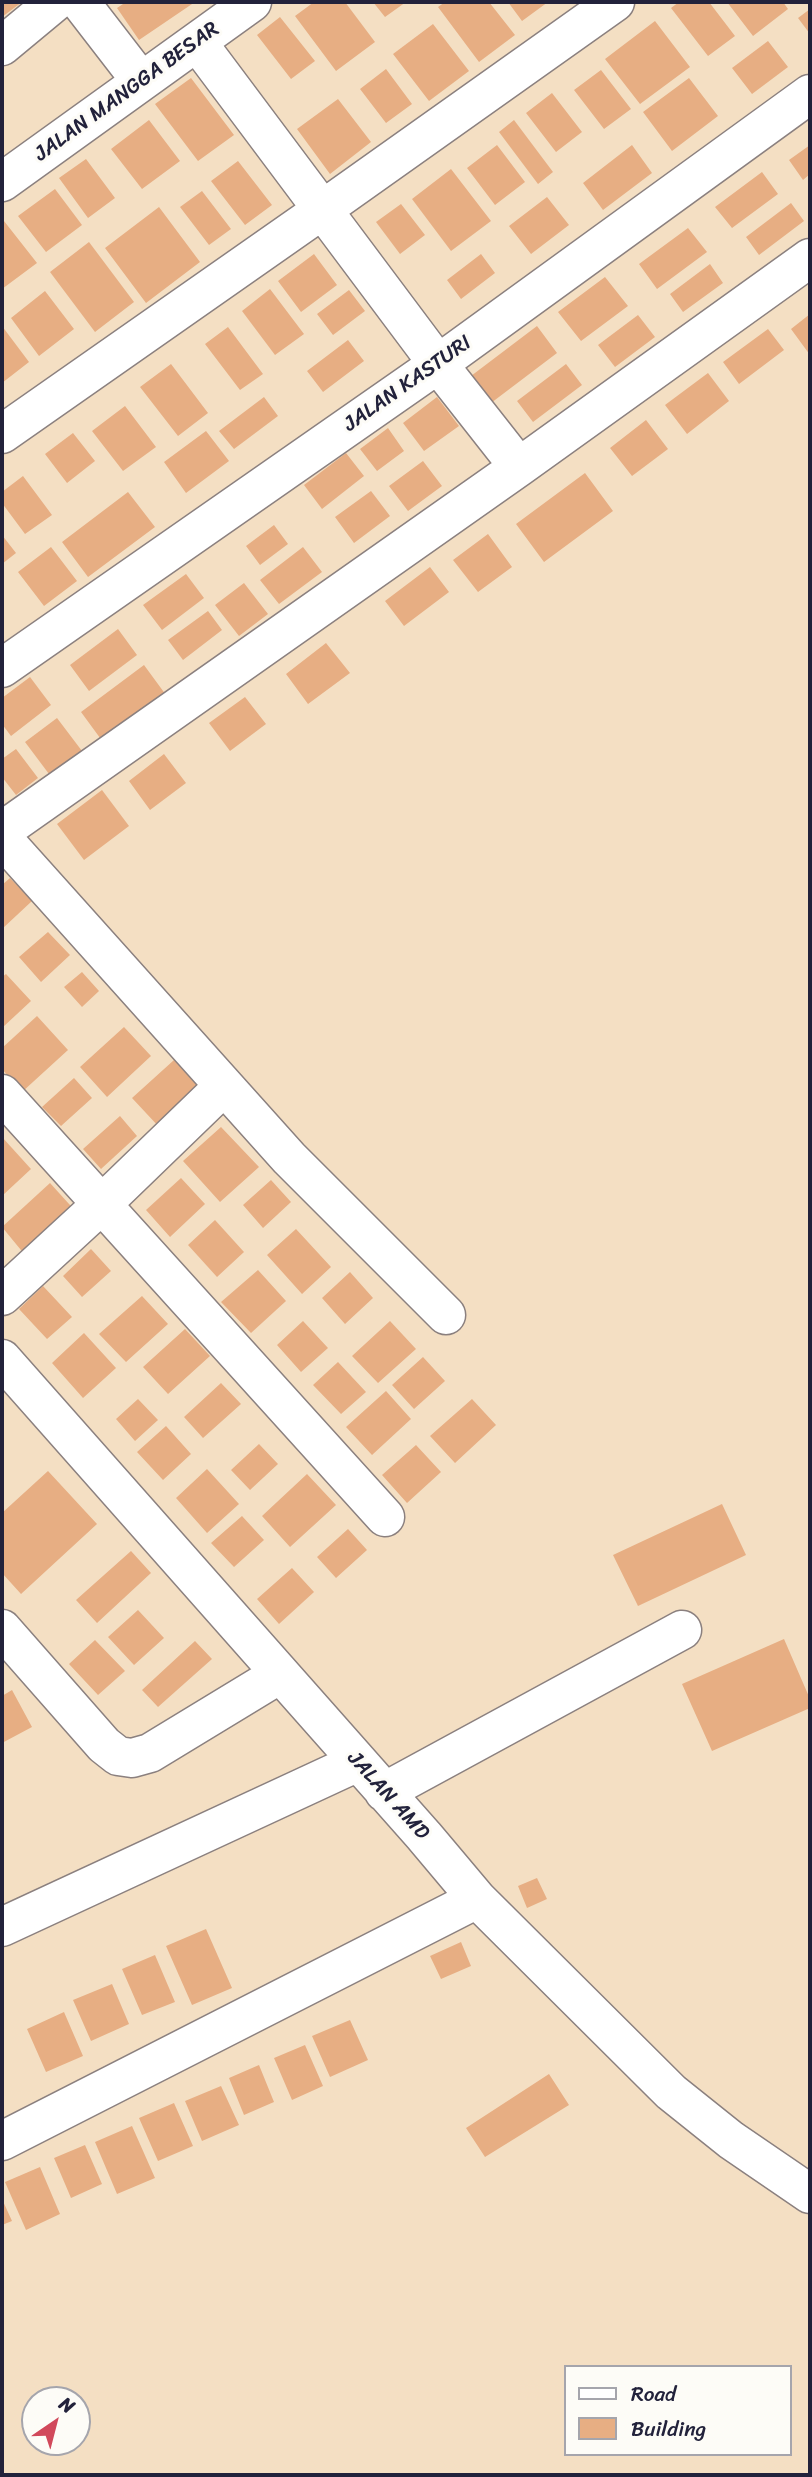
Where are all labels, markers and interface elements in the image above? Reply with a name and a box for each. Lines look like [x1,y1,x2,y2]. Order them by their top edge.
street label: JALAN MANGGA BESAR [30,17,224,167]
street label: JALAN KASTURI [339,331,477,437]
street label: JALAN AMD [342,1746,434,1846]
legend [564,2365,791,2456]
text: Road [631,2375,676,2413]
north arrow [21,2386,91,2456]
text: N [52,2388,82,2422]
text: Building [631,2410,706,2448]

